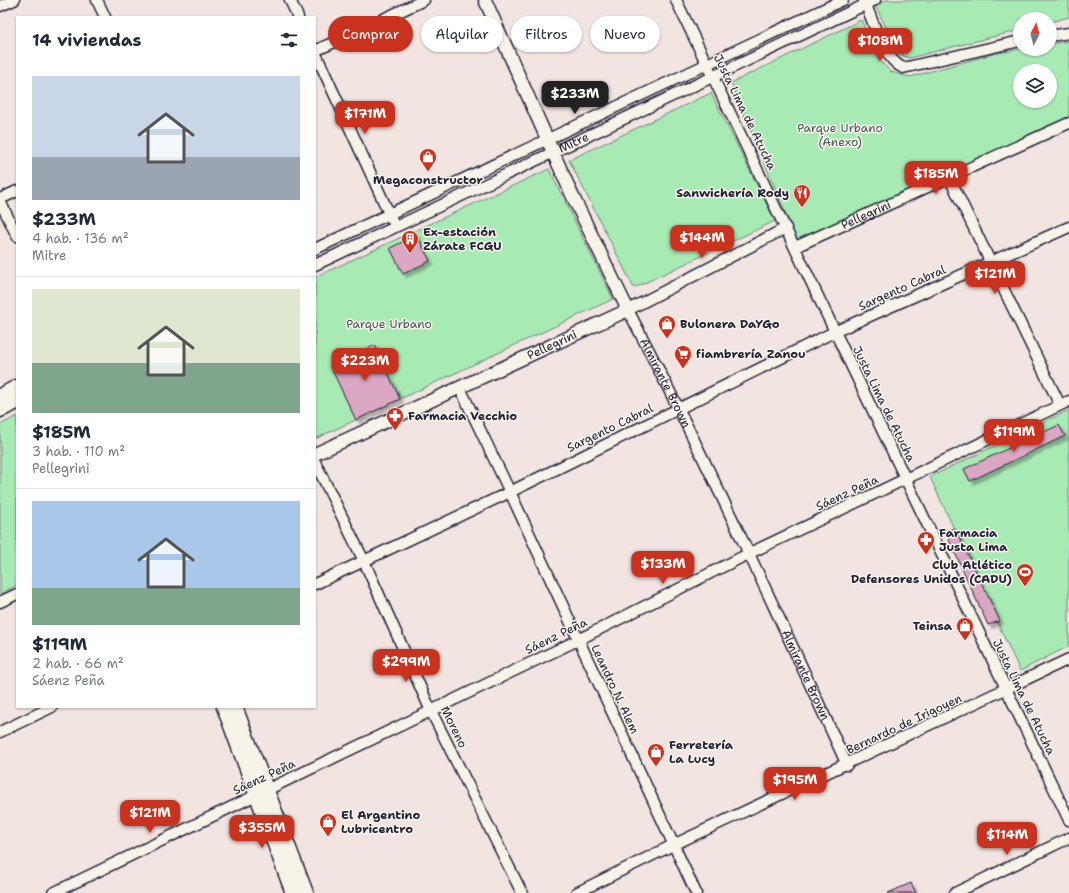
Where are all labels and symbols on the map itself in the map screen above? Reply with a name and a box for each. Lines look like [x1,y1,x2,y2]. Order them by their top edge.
north arrow [1013,12,1057,56]
pin: $108M [852,28,908,62]
street label: Justa Lima de Atucha [710,51,780,173]
pin: $233M [547,81,603,115]
pin: $171M [337,101,393,135]
park label: Parque Urbano (Anexo) [797,120,883,150]
street label: Mitre [556,129,591,157]
shop icon: Megaconstructor [418,147,438,172]
pin: $185M [908,161,964,195]
place label: Megaconstructor [373,172,483,188]
restaurant icon: Sanwichería Rody [792,183,812,208]
place label: Sanwichería Rody [676,185,789,201]
street label: Pellegrini [838,197,894,233]
place label: Ex-estación Zárate FCGU [423,224,502,254]
pin: $144M [674,225,730,259]
building icon: Ex-estación Zárate FCGU [400,229,420,254]
street label: Sargento Cabral [856,261,948,314]
pin: $121M [967,261,1023,295]
shop icon: Bulonera DaYGo [657,314,677,339]
park label: Parque Urbano [346,316,432,332]
place label: Bulonera DaYGo [680,316,780,332]
street label: Pellegrini [525,327,580,363]
street label: Almirante Brown [636,336,695,430]
street label: Justa Lima de Atucha [849,343,919,465]
supermarket icon: fiambrería Zanou [673,344,693,369]
place label: fiambrería Zanou [696,346,806,362]
pin: $223M [337,348,393,382]
street label: Sargento Cabral [564,400,656,456]
pharmacy icon: Farmacia Vecchio [385,406,405,431]
place label: Farmacia Vecchio [408,408,517,424]
pin: $119M [986,419,1042,453]
street label: Sáenz Peña [813,471,881,514]
place label: Farmacia Justa Lima [939,525,1008,555]
pharmacy icon: Farmacia Justa Lima [916,530,936,555]
pin: $133M [635,551,691,585]
place label: Club Atlético Defensores Unidos (CADU) [851,557,1012,587]
sports icon: Club Atlético Defensores Unidos (CADU) [1015,562,1035,587]
street label: Sáenz Peña [522,614,590,658]
shop icon: Teinsa [955,616,975,641]
place label: Teinsa [913,618,953,634]
street label: Almirante Brown [778,627,833,723]
street label: Justa Lima de Atucha [989,636,1059,758]
street label: Leandro N. Alem [587,642,643,736]
pin: $299M [378,649,434,683]
street label: Bernardo de Irigoyen [844,690,964,758]
street label: Moreno [437,703,471,751]
place label: Ferretería La Lucy [669,737,734,767]
shop icon: Ferretería La Lucy [646,742,666,767]
street label: Sáenz Peña [230,755,298,798]
pin: $195M [767,767,823,801]
pin: $121M [122,800,178,834]
place label: El Argentino Lubricentro [341,807,420,837]
shop icon: El Argentino Lubricentro [318,812,338,837]
pin: $355M [234,815,290,849]
pin: $114M [979,822,1035,856]

